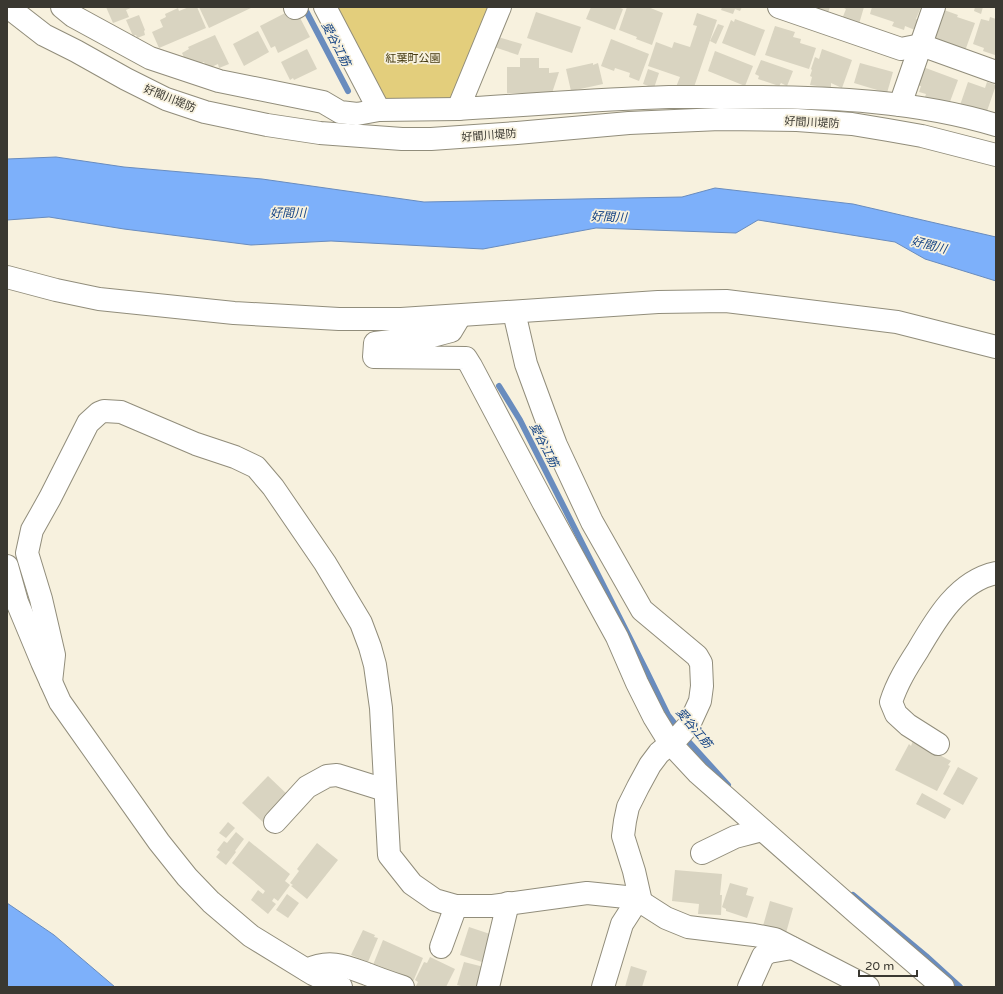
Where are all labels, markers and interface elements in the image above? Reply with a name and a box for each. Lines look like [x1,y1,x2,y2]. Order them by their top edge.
water label: 愛谷江筋 [319,19,354,70]
park label: 紅葉町公園 [386,52,441,65]
street label: 好間川堤防 [142,82,198,115]
street label: 好間川堤防 [784,115,840,130]
street label: 好間川堤防 [461,127,517,144]
water label: 好間川 [270,206,308,220]
water label: 好間川 [591,209,629,225]
water label: 好間川 [910,234,950,257]
water label: 愛谷江筋 [527,420,562,471]
water label: 愛谷江筋 [673,705,716,752]
scale bar [859,952,917,978]
text: 20 m [865,959,894,973]

